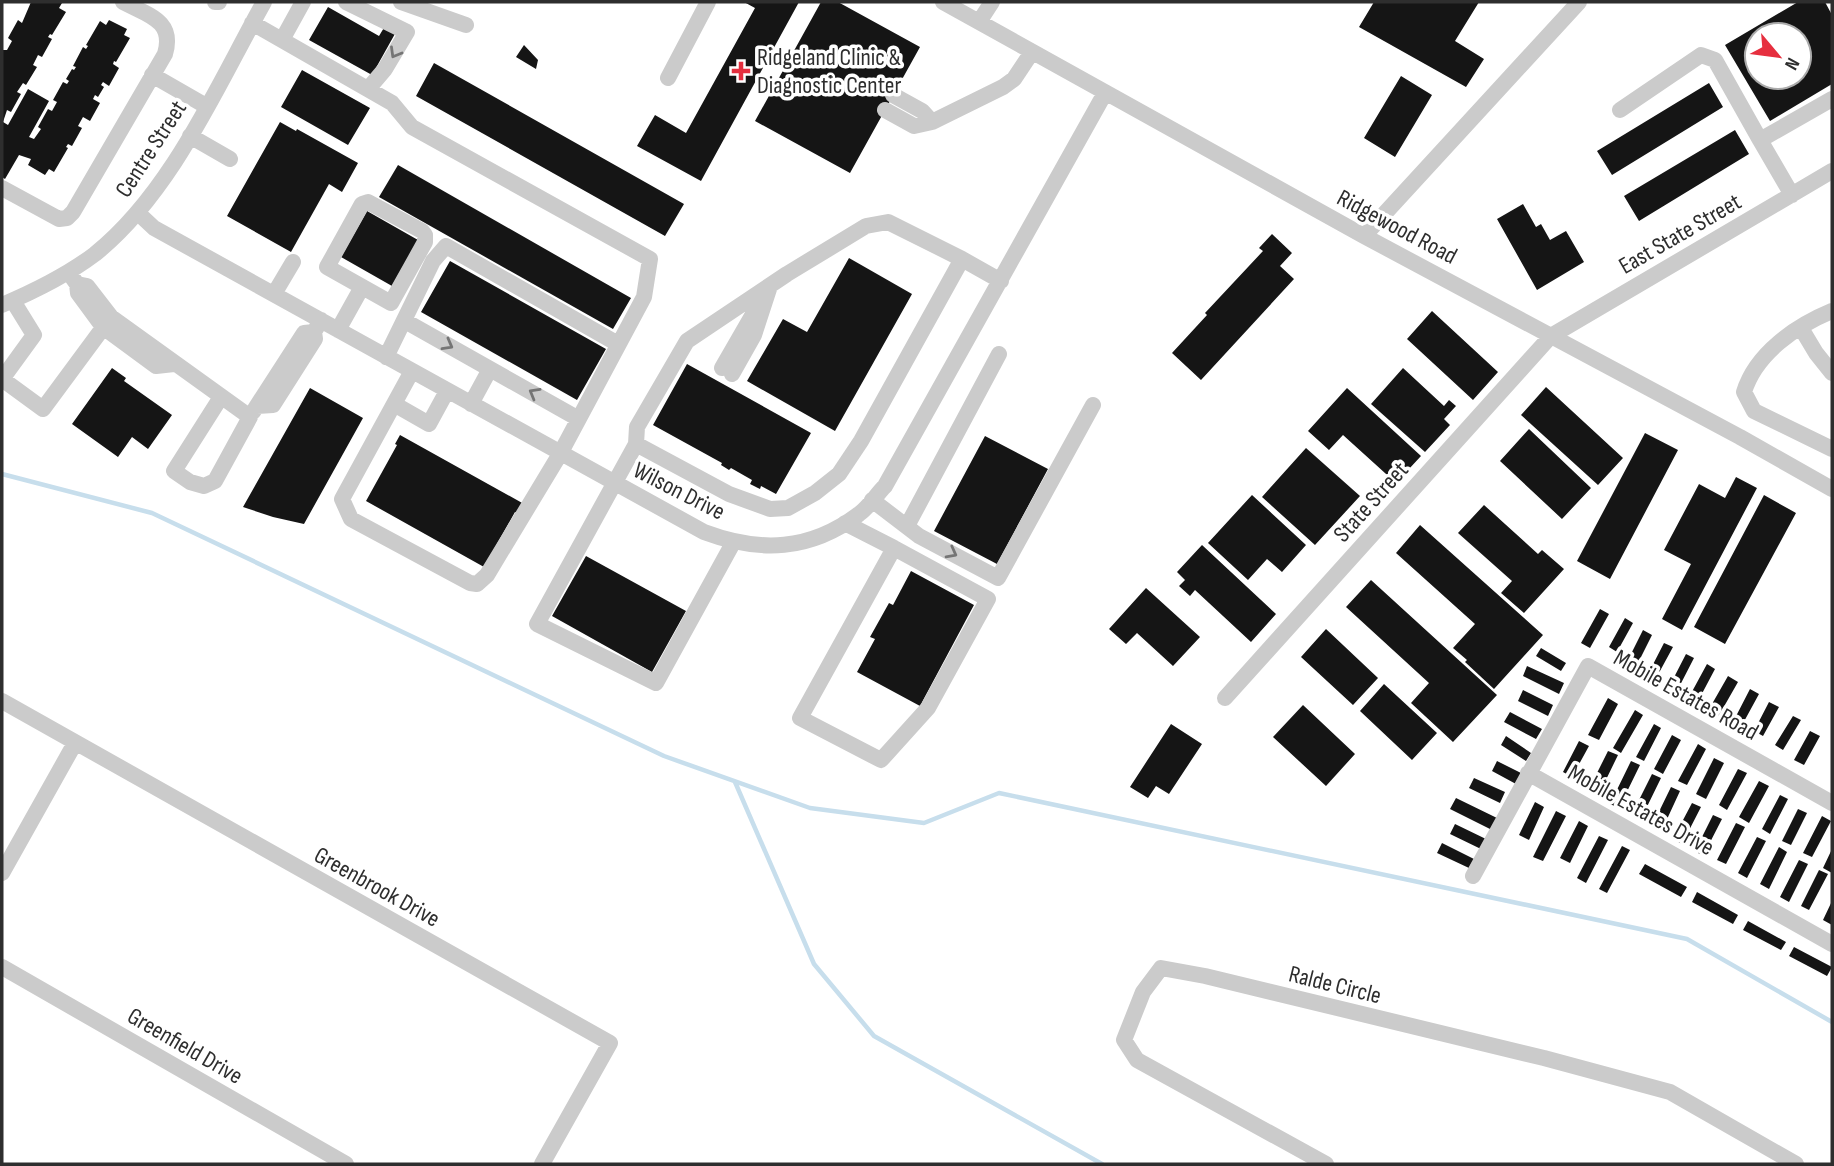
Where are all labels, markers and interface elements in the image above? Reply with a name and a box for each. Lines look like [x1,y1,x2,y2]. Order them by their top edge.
north arrow [1743,21,1813,91]
place label: Ridgeland Clinic & Diagnostic Center [757,43,901,100]
one-way arrow [390,45,403,58]
text: N [1779,53,1804,74]
marker: Ridgeland Clinic & Diagnostic Center [731,61,751,81]
street label: Centre Street [109,95,193,203]
street label: Ridgewood Road [1332,183,1462,271]
street label: East State Street [1614,187,1746,281]
one-way arrow [440,337,453,350]
one-way arrow [529,389,542,402]
street label: Wilson Drive [628,456,730,526]
street label: State Street [1327,456,1415,548]
one-way arrow [945,545,957,559]
street label: Mobile Estates Road [1609,643,1763,747]
street label: Mobile Estates Drive [1563,758,1719,862]
street label: Greenbrook Drive [309,841,445,933]
street label: Ralde Circle [1286,960,1384,1010]
street label: Greenfield Drive [122,1001,248,1091]

